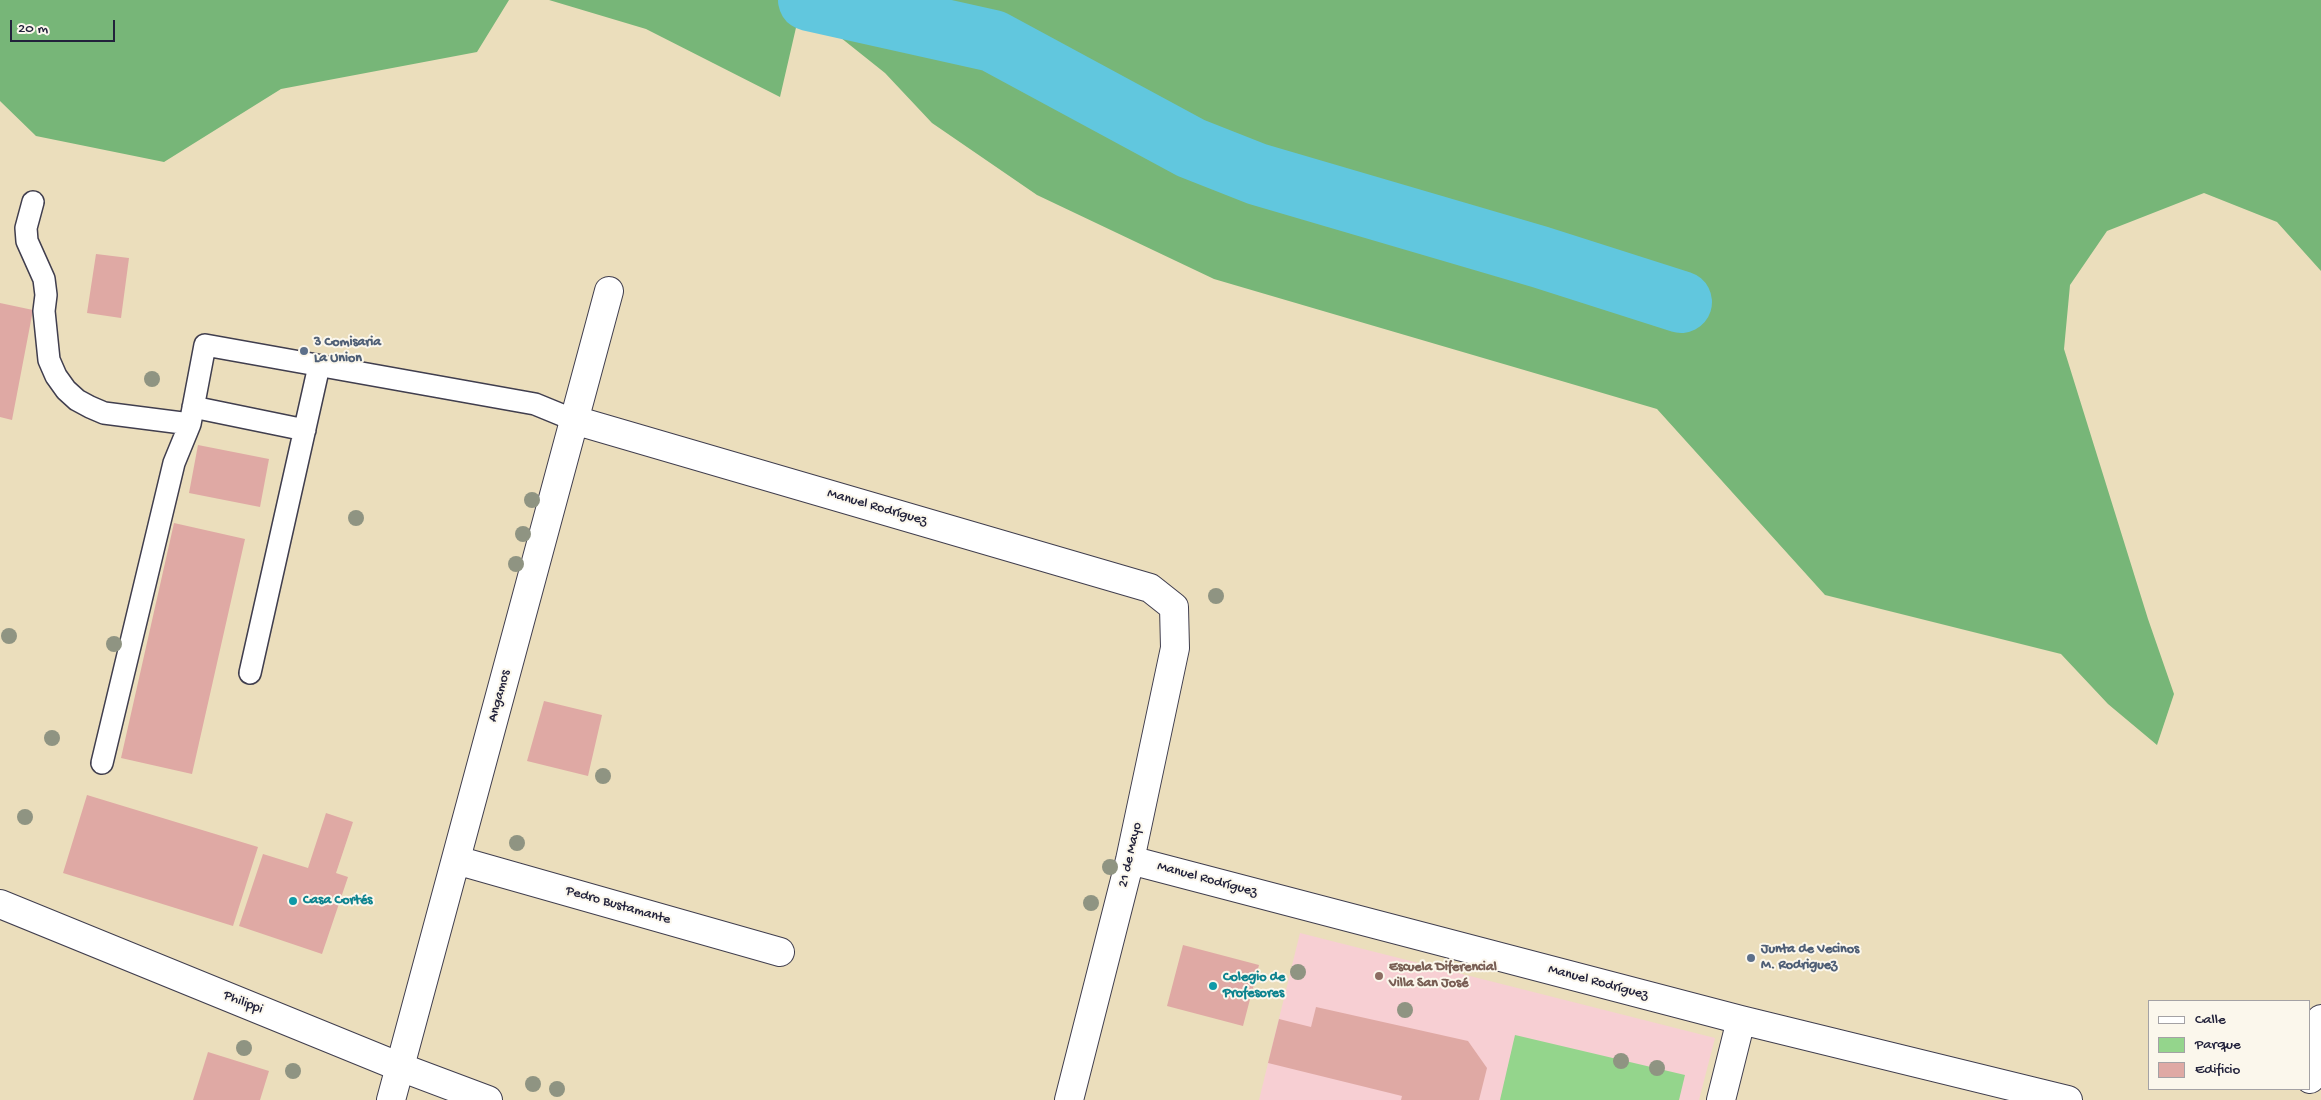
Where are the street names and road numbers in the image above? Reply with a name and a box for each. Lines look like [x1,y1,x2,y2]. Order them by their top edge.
street label: Manuel Rodríguez [825,486,929,530]
street label: Angamos [485,668,515,724]
street label: 21 de Mayo [1115,821,1147,889]
street label: Manuel Rodríguez [1155,859,1259,901]
street label: Pedro Bustamante [564,883,672,929]
street label: Manuel Rodríguez [1546,962,1650,1004]
street label: Philippi [221,987,265,1019]

